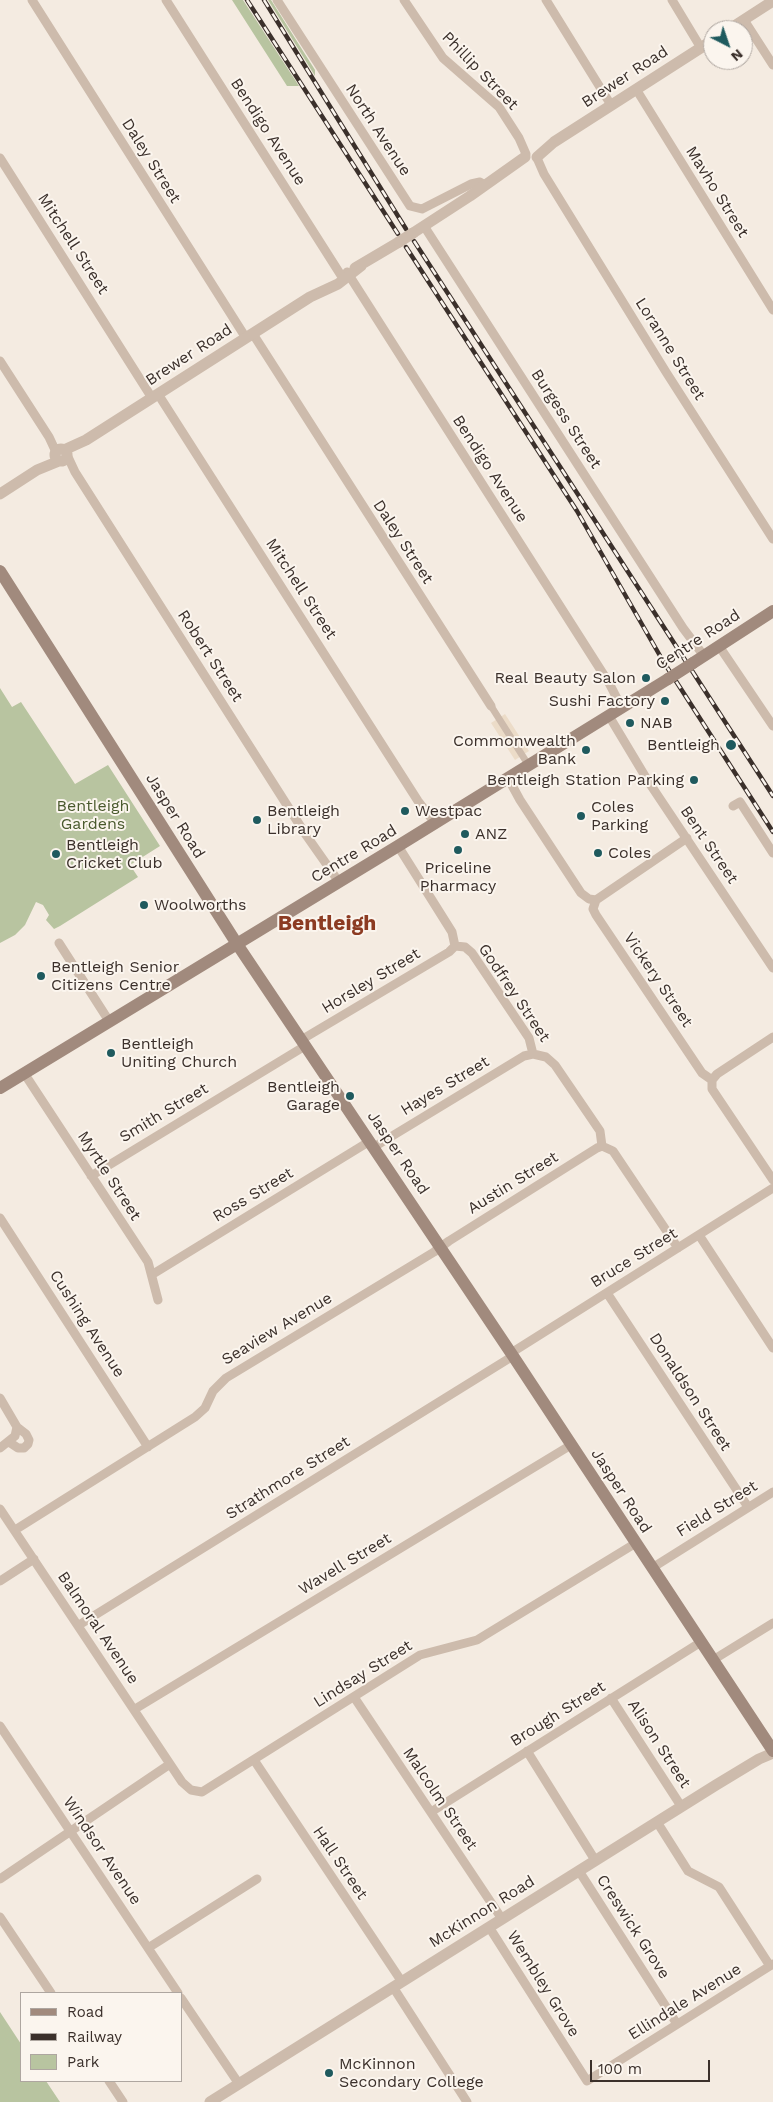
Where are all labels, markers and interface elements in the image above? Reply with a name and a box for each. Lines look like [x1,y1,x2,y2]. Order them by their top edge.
north arrow [703,20,753,70]
street label: Phillip Street [438,28,522,114]
street label: Brewer Road [578,42,672,112]
text: N [728,46,746,65]
street label: Bendigo Avenue [226,75,310,189]
street label: North Avenue [341,80,415,180]
street label: Daley Street [117,115,185,207]
street label: Mavho Street [681,143,753,241]
street label: Mitchell Street [33,190,113,298]
street label: Loranne Street [631,294,709,404]
street label: Brewer Road [142,320,236,390]
street label: Burgess Street [527,366,605,472]
street label: Bendigo Avenue [448,412,532,526]
street label: Daley Street [369,496,437,588]
street label: Mitchell Street [261,535,341,643]
street label: Robert Street [173,606,247,706]
street label: Centre Road [652,606,744,674]
place label: Real Beauty Salon [494,668,636,688]
marker: Real Beauty Salon [640,672,652,684]
place label: Sushi Factory [549,691,655,711]
marker: Sushi Factory [659,695,671,707]
place label: NAB [640,713,673,733]
marker: NAB [624,717,636,729]
place label: Commonwealth Bank [453,731,576,769]
place label: Bentleigh [647,735,720,755]
marker: Bentleigh [724,738,738,752]
marker: Commonwealth Bank [580,744,592,756]
street label: Jasper Road [141,770,209,862]
place label: Bentleigh Station Parking [487,770,684,790]
marker: Bentleigh Station Parking [688,774,700,786]
park label: Bentleigh Gardens [57,796,129,834]
place label: Coles Parking [591,797,648,835]
place label: Bentleigh Library [267,801,340,839]
place label: Westpac [415,801,482,821]
street label: Bent Street [676,802,742,888]
marker: Westpac [399,805,411,817]
marker: Coles Parking [575,810,587,822]
marker: Bentleigh Library [251,814,263,826]
street label: Centre Road [308,821,400,887]
place label: ANZ [475,824,507,844]
marker: ANZ [459,828,471,840]
place label: Bentleigh Cricket Club [66,835,162,873]
place label: Coles [608,843,651,863]
marker: Priceline Pharmacy [452,844,464,856]
marker: Coles [592,847,604,859]
marker: Bentleigh Cricket Club [50,848,62,860]
place label: Priceline Pharmacy [420,858,496,896]
place label: Woolworths [154,895,246,915]
marker: Woolworths [138,899,150,911]
district label: Bentleigh [278,911,376,937]
street label: Vickery Street [619,929,697,1031]
street label: Godfrey Street [474,940,554,1046]
street label: Horsley Street [318,944,424,1018]
place label: Bentleigh Senior Citizens Centre [51,957,179,995]
marker: Bentleigh Senior Citizens Centre [35,970,47,982]
place label: Bentleigh Uniting Church [121,1034,237,1072]
marker: Bentleigh Uniting Church [105,1047,117,1059]
street label: Hayes Street [397,1052,493,1120]
place label: Bentleigh Garage [267,1077,340,1115]
street label: Smith Street [116,1079,212,1147]
marker: Bentleigh Garage [344,1090,356,1102]
street label: Jasper Road [363,1108,433,1198]
street label: Myrtle Street [73,1128,145,1224]
street label: Austin Street [464,1148,562,1218]
street label: Ross Street [209,1163,297,1227]
street label: Bruce Street [587,1224,681,1292]
street label: Cushing Avenue [45,1267,129,1381]
street label: Seaview Avenue [218,1289,336,1369]
street label: Donaldson Street [645,1330,735,1454]
street label: Strathmore Street [222,1432,354,1524]
street label: Jasper Road [587,1445,655,1537]
street label: Field Street [673,1477,761,1541]
street label: Wavell Street [295,1529,395,1599]
street label: Balmoral Avenue [53,1568,143,1688]
street label: Lindsay Street [310,1636,416,1712]
street label: Brough Street [507,1677,609,1751]
street label: Alison Street [623,1696,695,1792]
street label: Malcolm Street [399,1744,481,1854]
street label: Windsor Avenue [59,1793,145,1909]
street label: Hall Street [309,1823,371,1903]
street label: Creswick Grove [592,1871,674,1983]
street label: McKinnon Road [426,1872,538,1952]
street label: Wembley Grove [503,1927,583,2041]
street label: Ellindale Avenue [625,1960,745,2044]
legend [20,1992,182,2082]
text: Road [67,2003,104,2021]
text: Railway [67,2028,122,2046]
scale bar [593,2050,713,2082]
text: Park [67,2053,99,2071]
place label: McKinnon Secondary College [339,2054,484,2092]
text: 100 m [598,2060,642,2078]
marker: McKinnon Secondary College [323,2067,335,2079]

